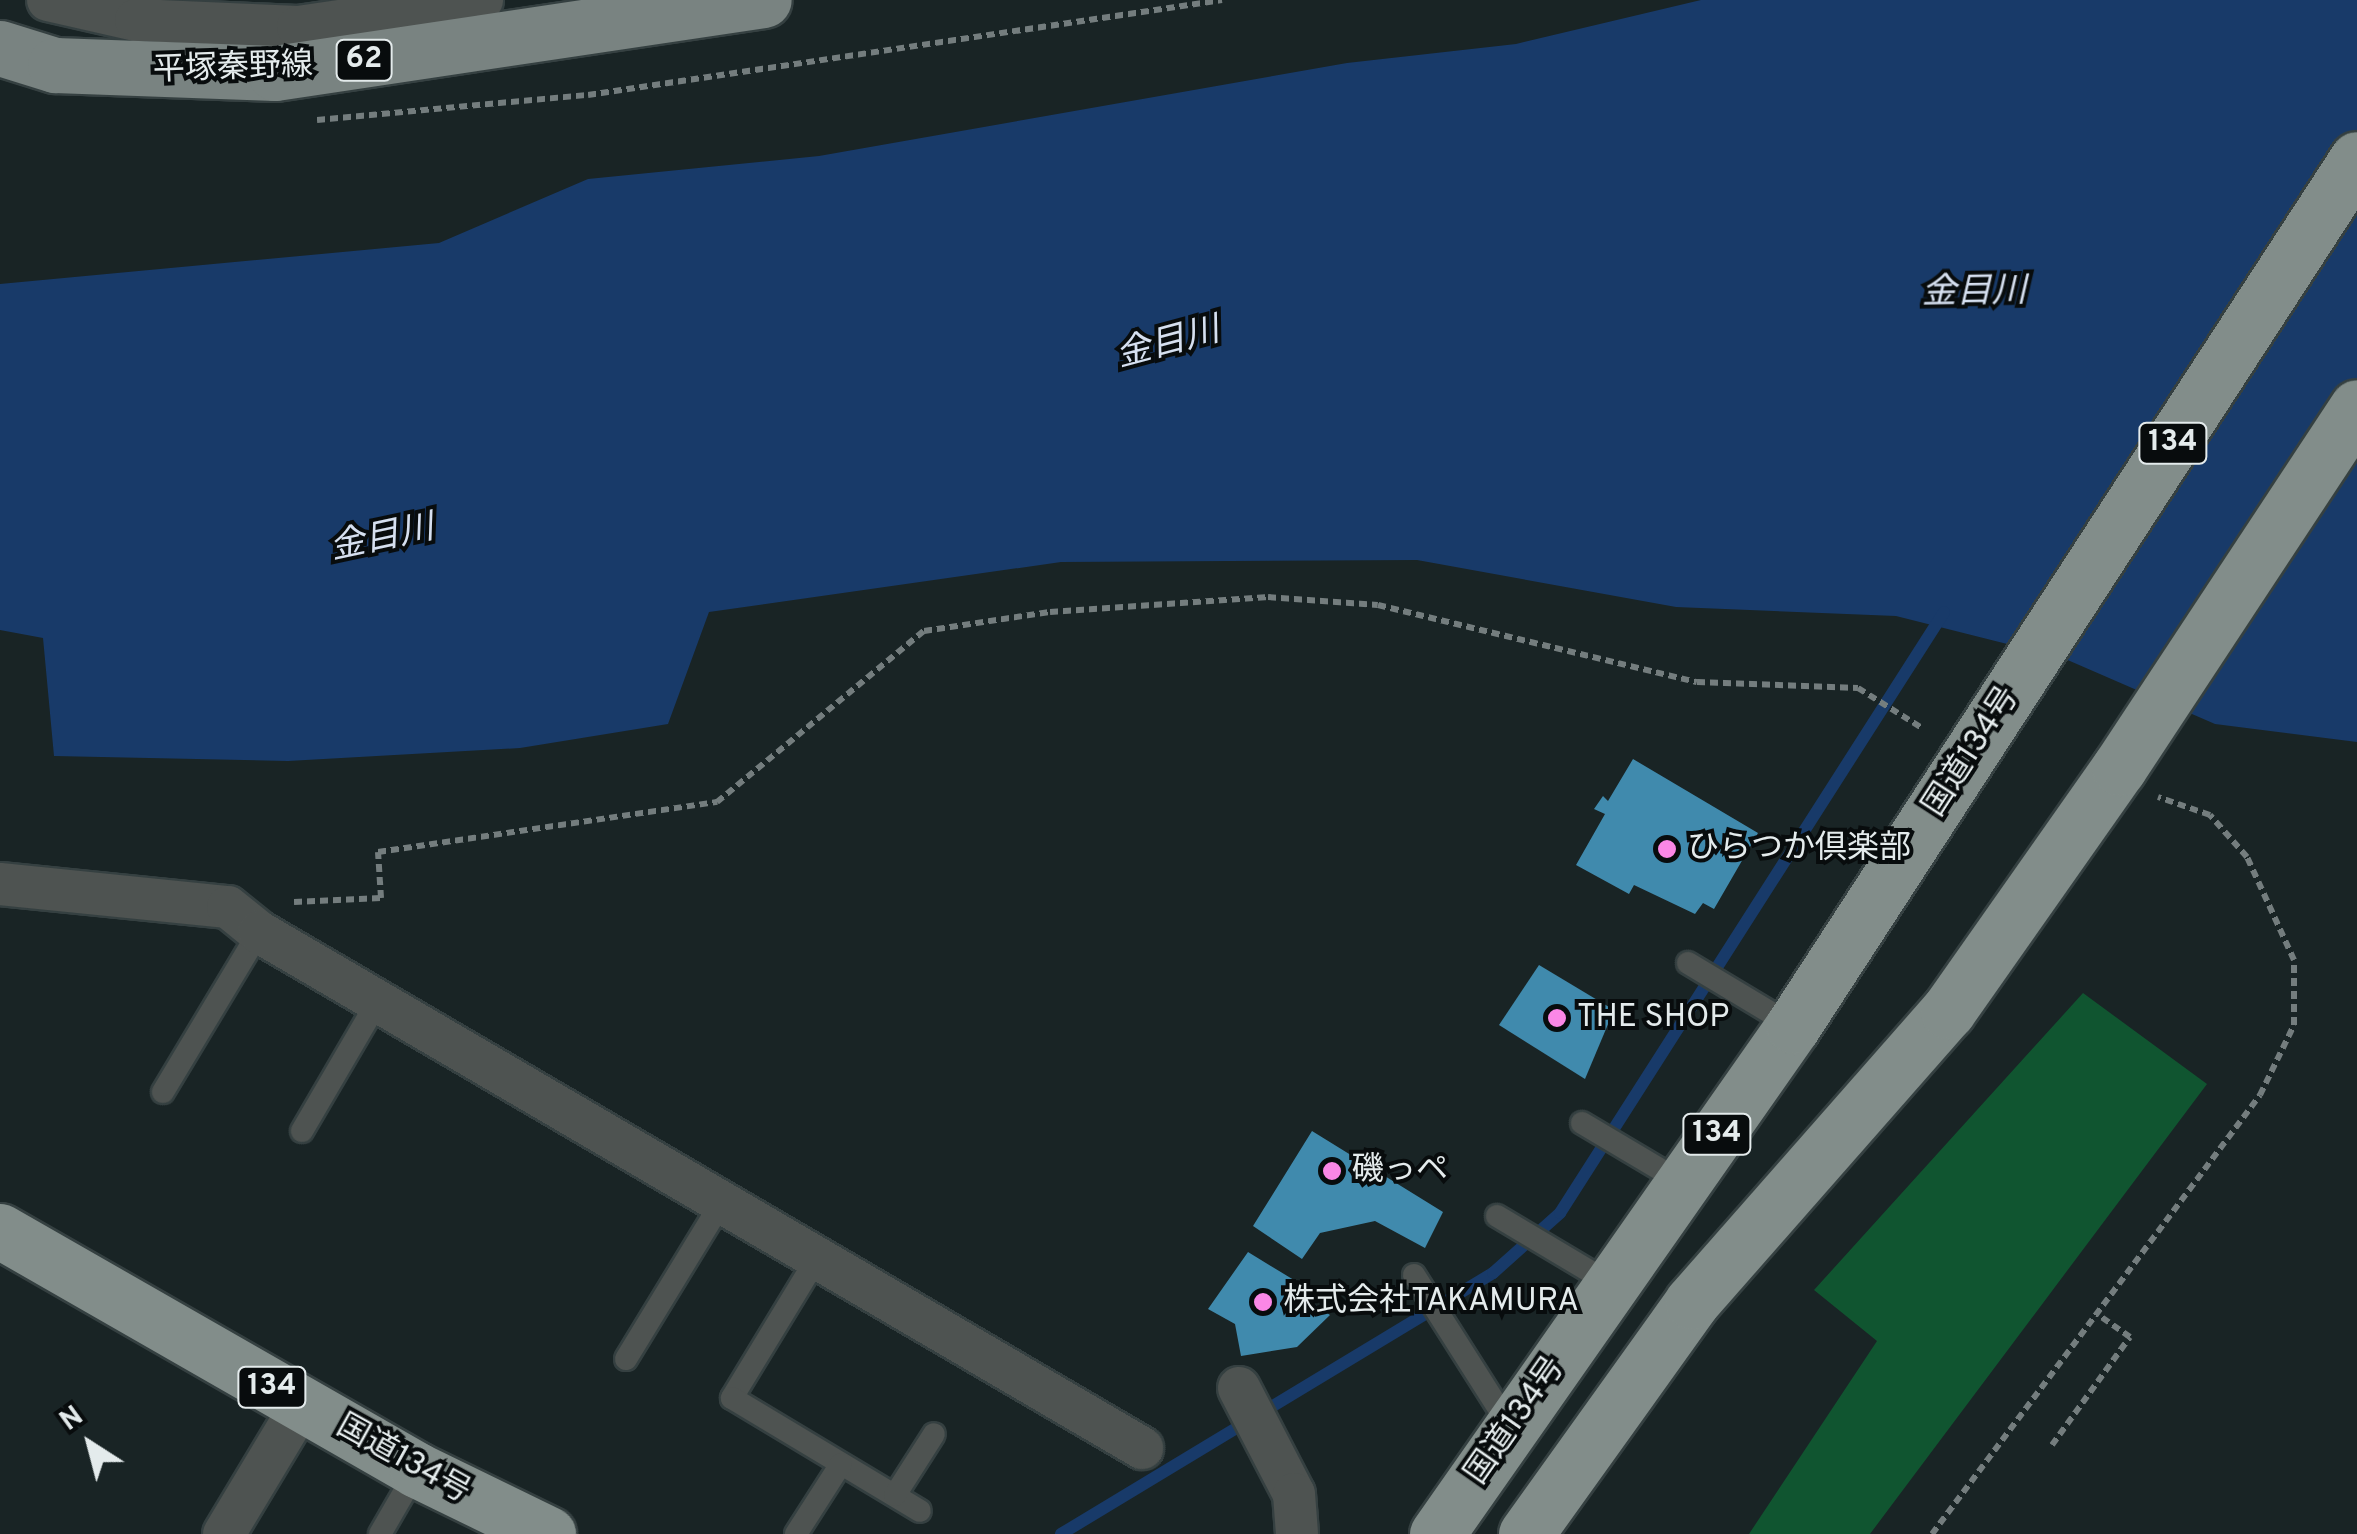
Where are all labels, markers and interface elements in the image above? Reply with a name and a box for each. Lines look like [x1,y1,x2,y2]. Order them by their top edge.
road number: 62 [334,35,394,85]
street label: 平塚秦野線 [152,47,314,91]
water label: 金目川 [1921,271,2027,315]
water label: 金目川 [1112,310,1224,378]
road number: 134 [2138,418,2208,468]
water label: 金目川 [326,508,438,570]
street label: 国道134号 [1916,680,2028,824]
place label: ひらつか倶楽部 [1687,830,1911,868]
marker: ひらつか倶楽部 [1656,838,1678,860]
place label: THE SHOP [1577,999,1729,1037]
marker: THE SHOP [1546,1007,1568,1029]
road number: 134 [1682,1109,1752,1159]
place label: 磯っペ [1352,1152,1448,1190]
marker: 磯っペ [1321,1160,1343,1182]
place label: 株式会社TAKAMURA [1283,1283,1579,1321]
marker: 株式会社TAKAMURA [1252,1291,1274,1313]
street label: 国道134号 [1458,1350,1574,1492]
road number: 134 [237,1362,307,1412]
north arrow [40,1394,140,1494]
text: N [54,1399,91,1440]
street label: 国道134号 [329,1408,477,1512]

